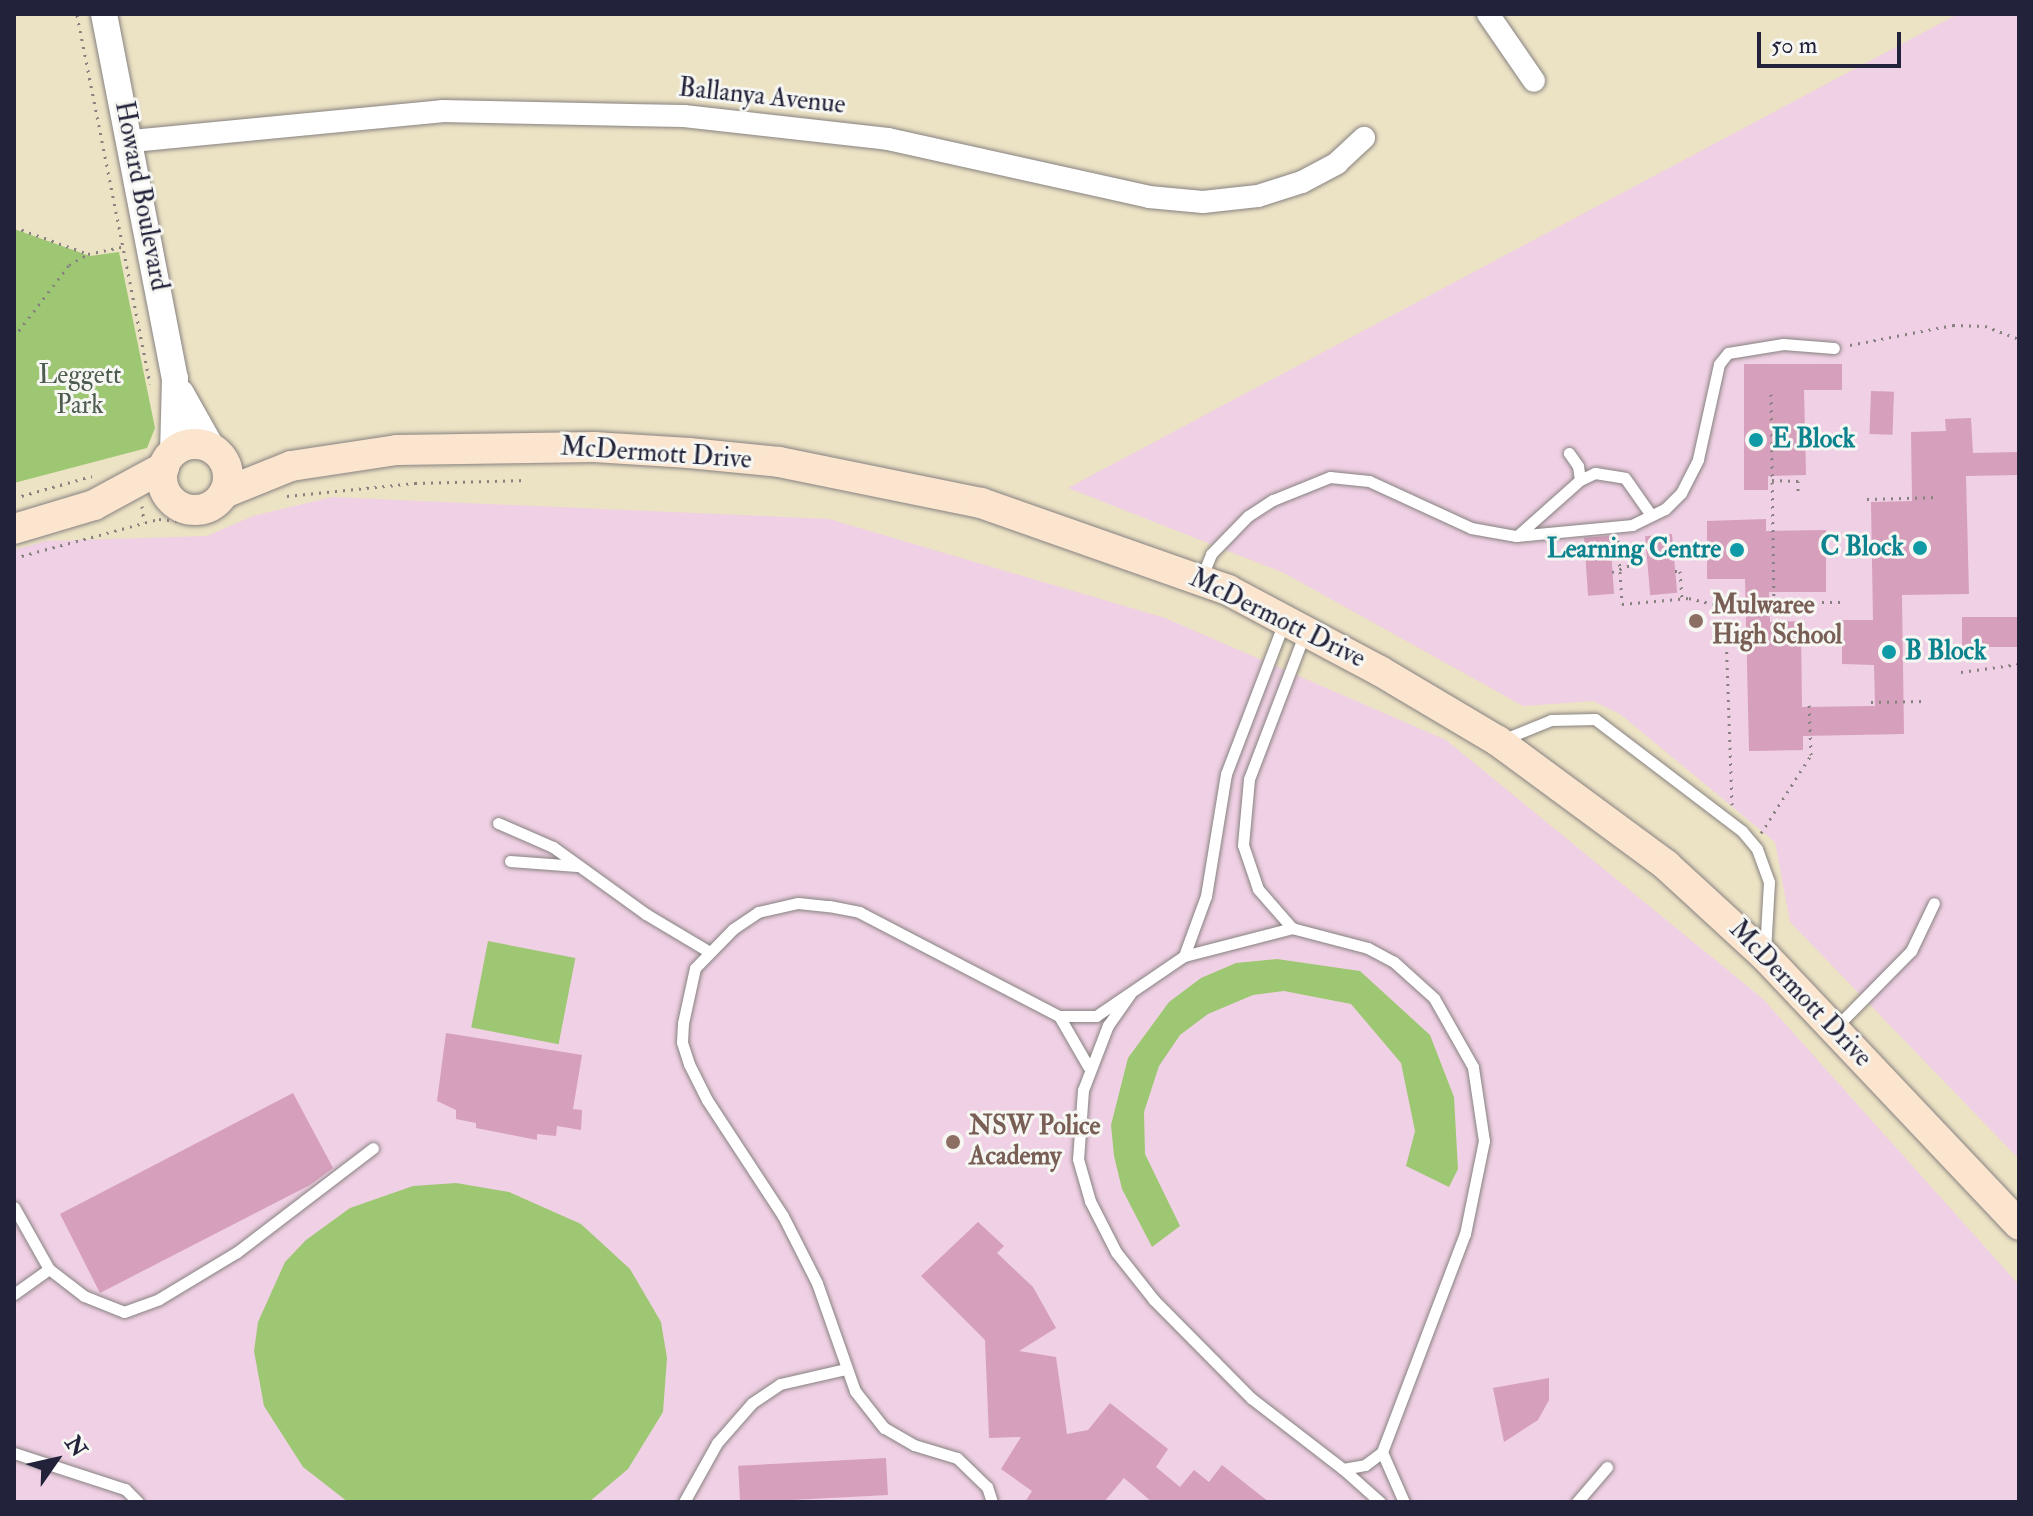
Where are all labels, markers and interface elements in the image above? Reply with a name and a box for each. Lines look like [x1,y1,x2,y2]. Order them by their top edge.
scale bar [1761,16,1905,66]
text: 50 m [1771,30,1817,61]
street label: Ballanya Avenue [677,73,847,121]
street label: Howard Boulevard [107,99,175,293]
park label: Leggett Park [38,360,122,422]
place label: E Block [1772,424,1855,456]
marker: E Block [1747,431,1765,449]
street label: McDermott Drive [560,432,752,476]
place label: C Block [1821,532,1904,564]
place label: Learning Centre [1547,534,1721,566]
marker: C Block [1911,539,1929,557]
marker: Learning Centre [1728,541,1746,559]
street label: McDermott Drive [1184,563,1370,675]
place label: Mulwaree High School [1712,590,1842,652]
marker: Mulwaree High School [1687,612,1705,630]
place label: B Block [1905,636,1986,668]
marker: B Block [1880,643,1898,661]
street label: McDermott Drive [1722,914,1878,1074]
place label: NSW Police Academy [969,1111,1100,1172]
marker: NSW Police Academy [944,1133,962,1151]
north arrow [16,1420,96,1500]
text: N [59,1431,93,1463]

